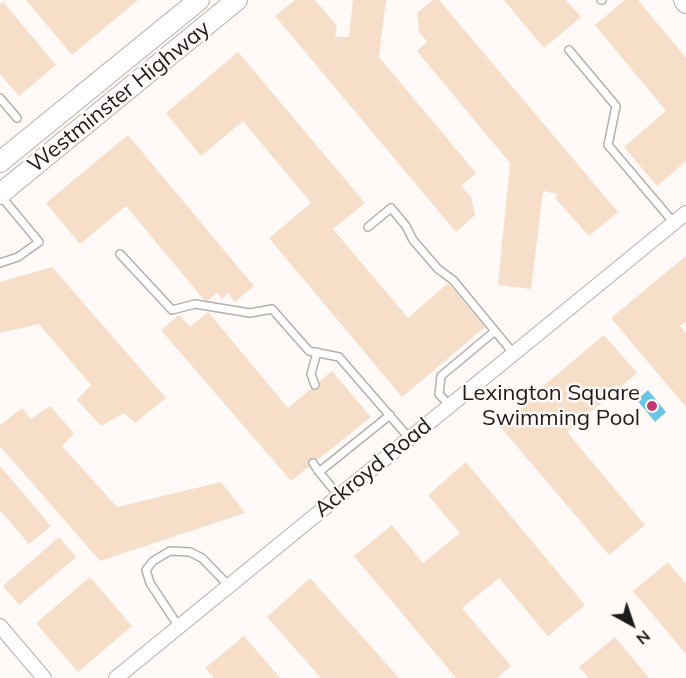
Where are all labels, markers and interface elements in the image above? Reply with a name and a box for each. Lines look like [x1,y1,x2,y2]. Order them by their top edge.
street label: Westminster Highway [22,15,216,179]
place label: Lexington Square Swimming Pool [462,380,640,432]
marker: Lexington Square Swimming Pool [645,399,659,413]
street label: Ackroyd Road [309,413,437,523]
north arrow [602,594,662,654]
text: N [633,626,655,649]

